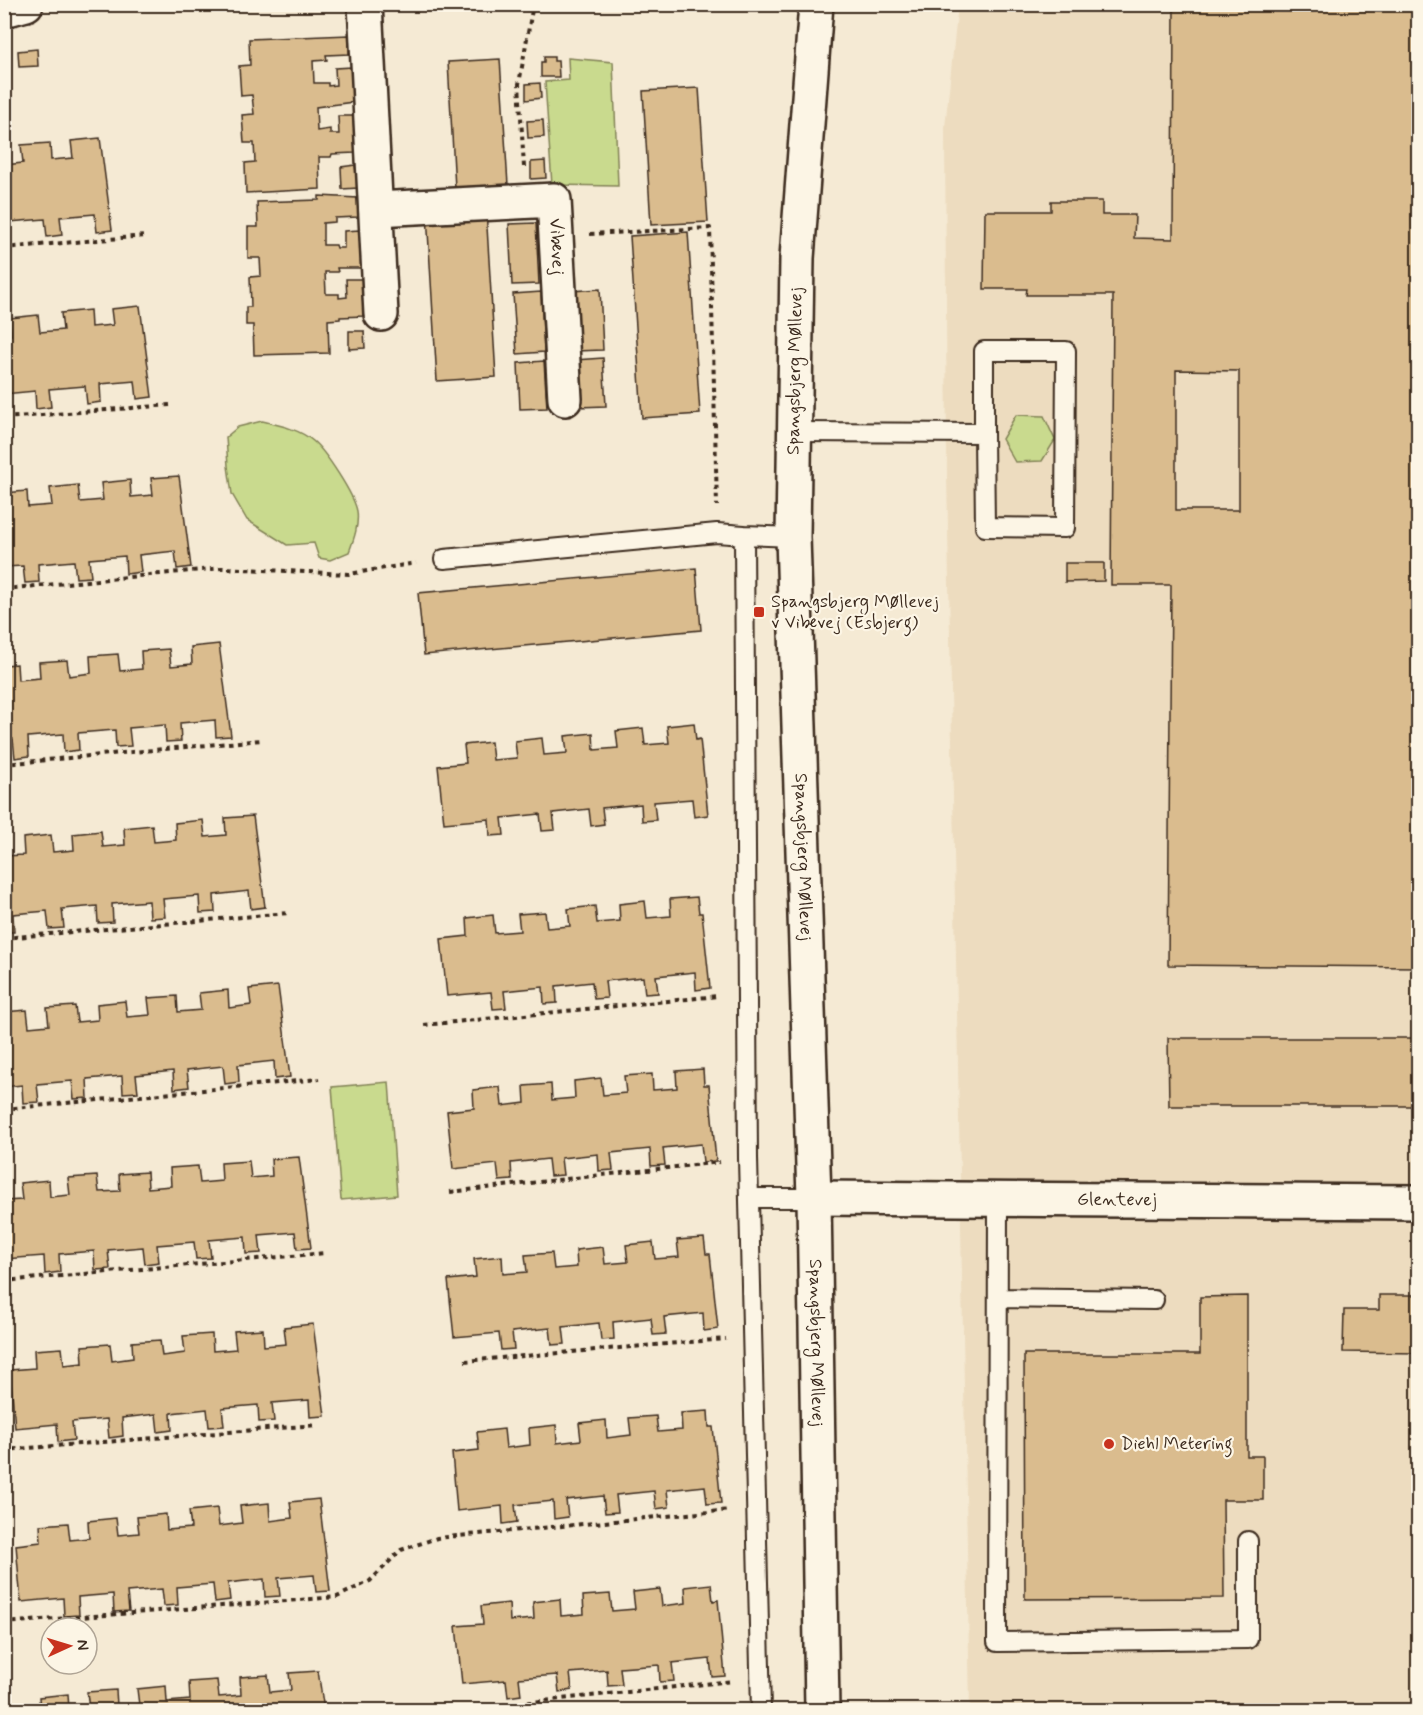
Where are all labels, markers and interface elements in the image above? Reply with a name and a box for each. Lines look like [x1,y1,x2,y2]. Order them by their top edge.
street label: Vibevej [543,218,570,276]
street label: Spangsbjerg Møllevej [782,287,809,455]
place label: Spangsbjerg Møllevej v Vibevej (Esbjerg) [771,590,939,637]
marker: Spangsbjerg Møllevej v Vibevej (Esbjerg) [752,605,766,619]
street label: Spangsbjerg Møllevej [789,773,818,941]
street label: Glentevej [1077,1188,1157,1212]
street label: Spangsbjerg Møllevej [803,1259,830,1427]
place label: Diehl Metering [1121,1432,1233,1458]
marker: Diehl Metering [1102,1437,1116,1451]
north arrow [39,1616,99,1676]
text: N [72,1639,93,1651]

